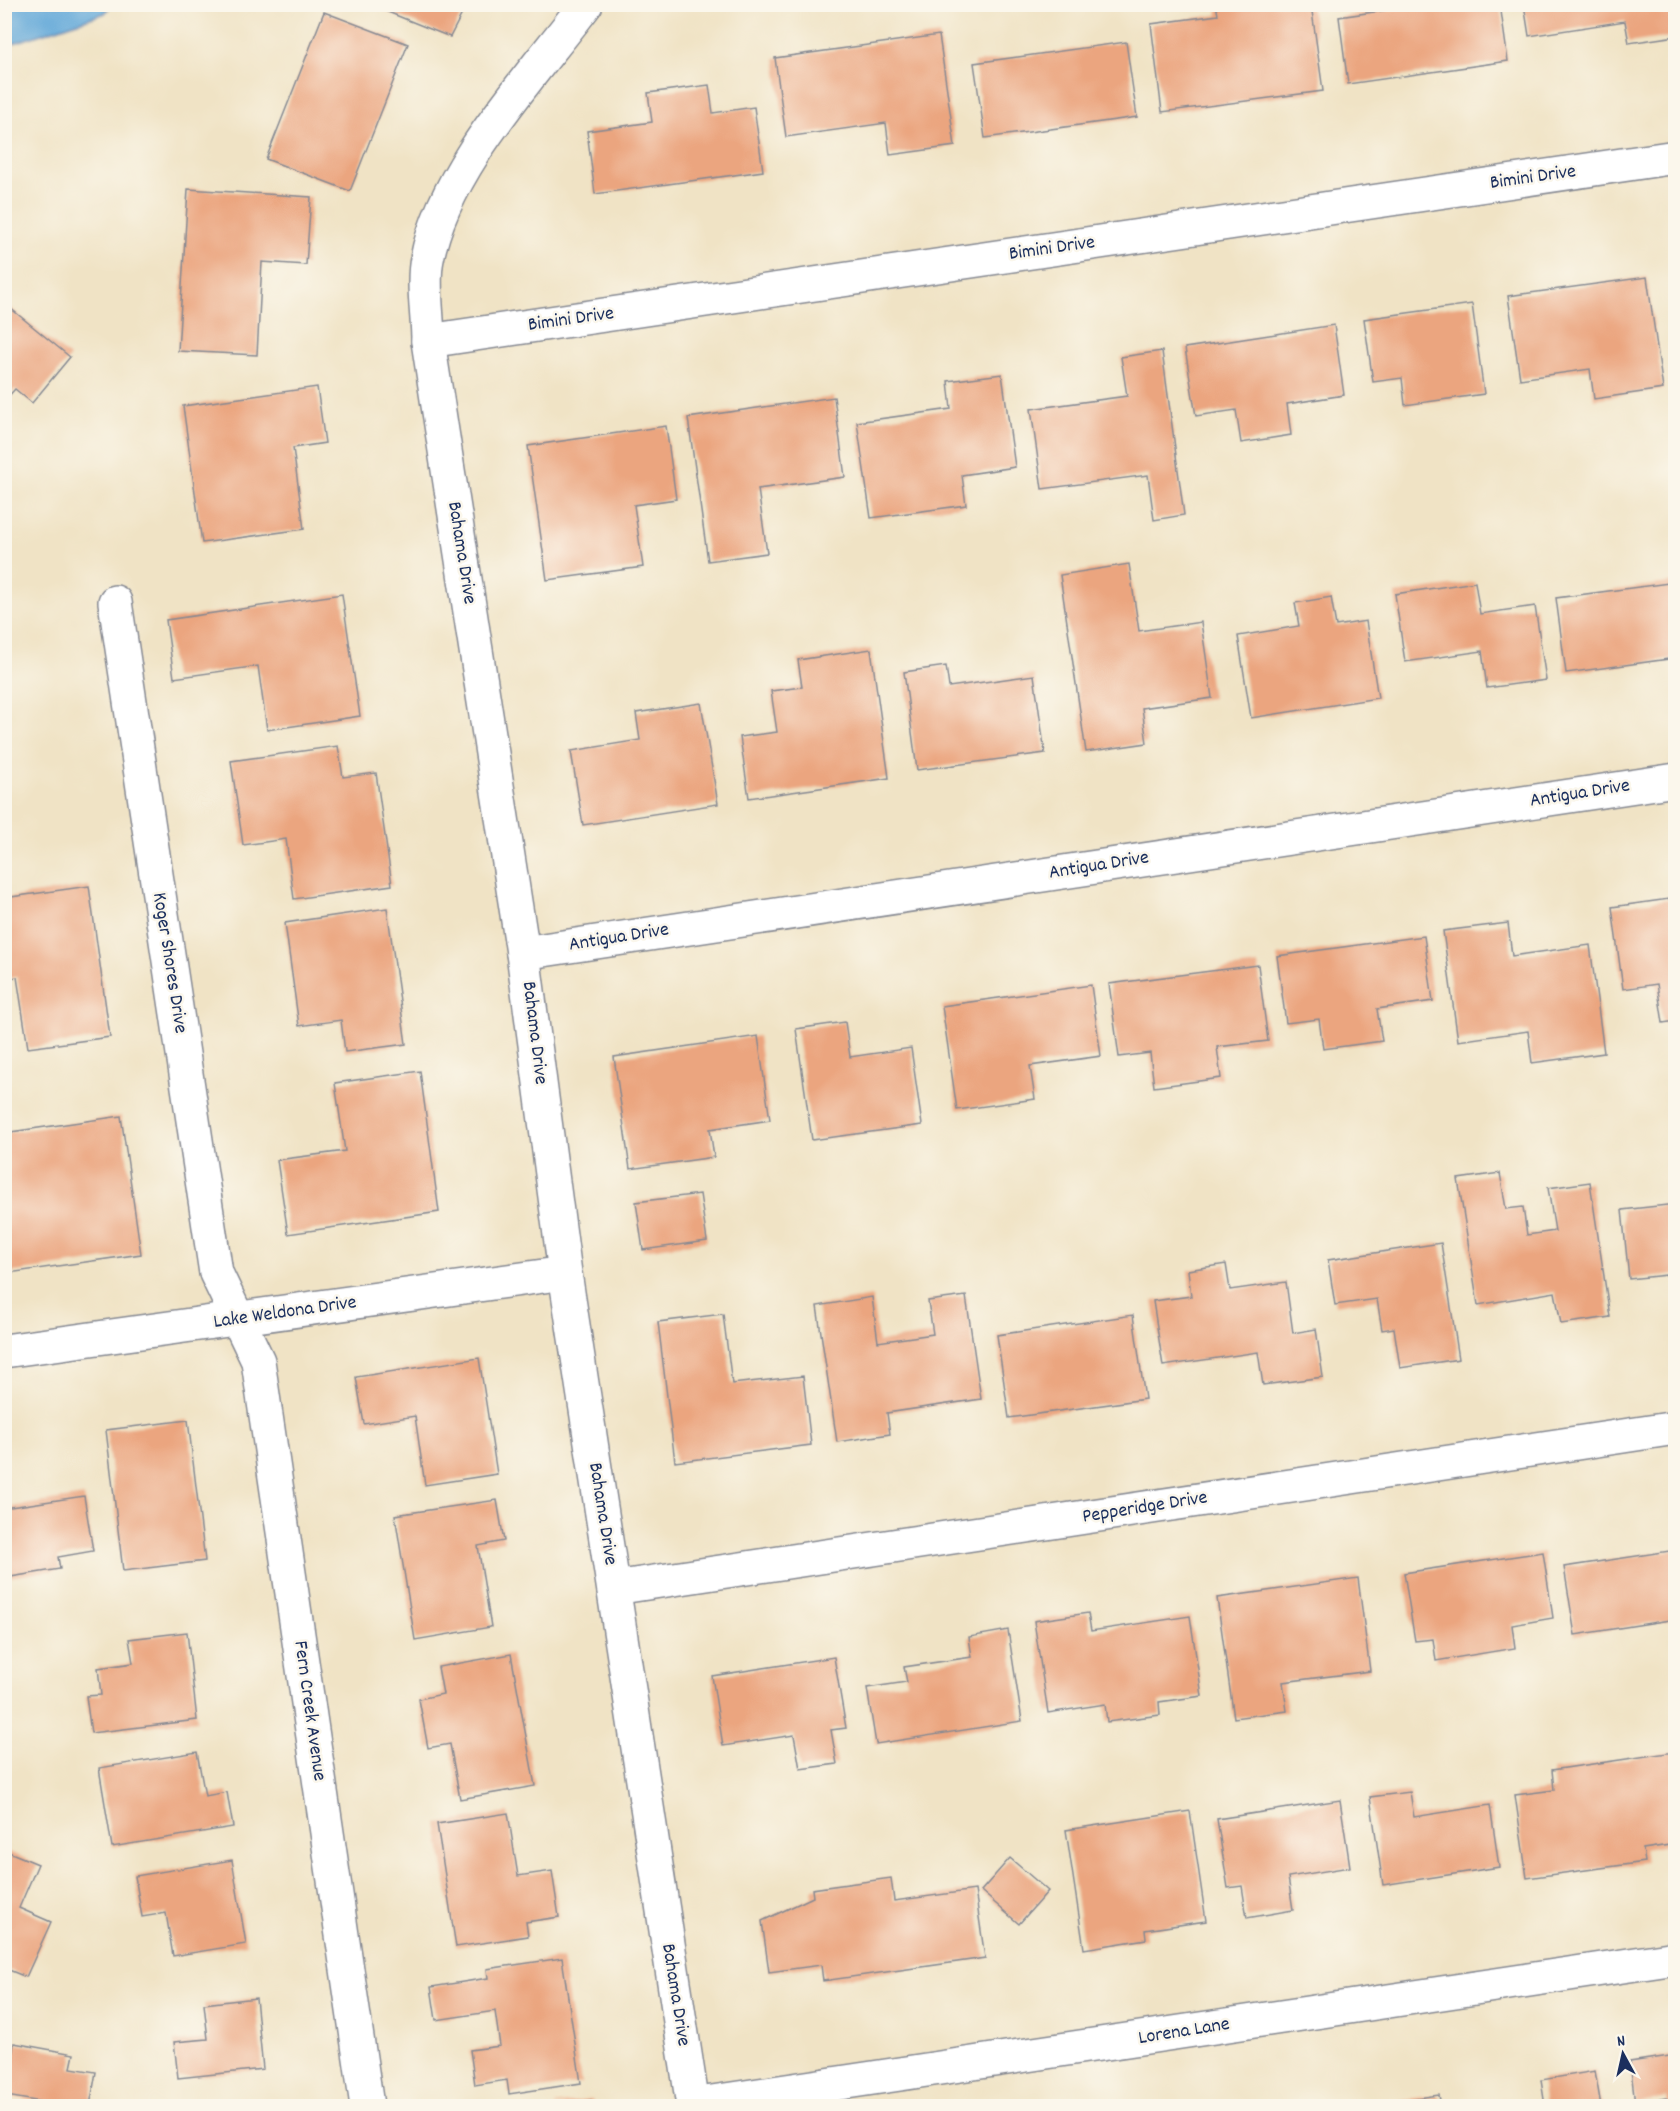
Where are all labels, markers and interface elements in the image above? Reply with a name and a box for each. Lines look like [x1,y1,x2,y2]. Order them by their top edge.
street label: Bimini Drive [1488,158,1578,198]
street label: Bimini Drive [1007,229,1097,269]
street label: Bimini Drive [526,300,616,340]
street label: Bahama Drive [439,500,483,607]
street label: Antigua Drive [1528,772,1632,816]
street label: Antigua Drive [1047,844,1151,888]
street label: Koger Shores Drive [144,891,194,1036]
street label: Antigua Drive [567,916,671,960]
street label: Bahama Drive [514,980,554,1086]
street label: Lake Weldona Drive [212,1289,359,1337]
street label: Bahama Drive [580,1461,624,1568]
street label: Pepperidge Drive [1080,1484,1210,1532]
street label: Fern Creek Avenue [285,1639,333,1783]
street label: Bahama Drive [653,1942,697,2049]
street label: Lorena Lane [1136,2011,1232,2053]
north arrow [1593,2024,1653,2084]
text: N [1616,2030,1627,2054]

